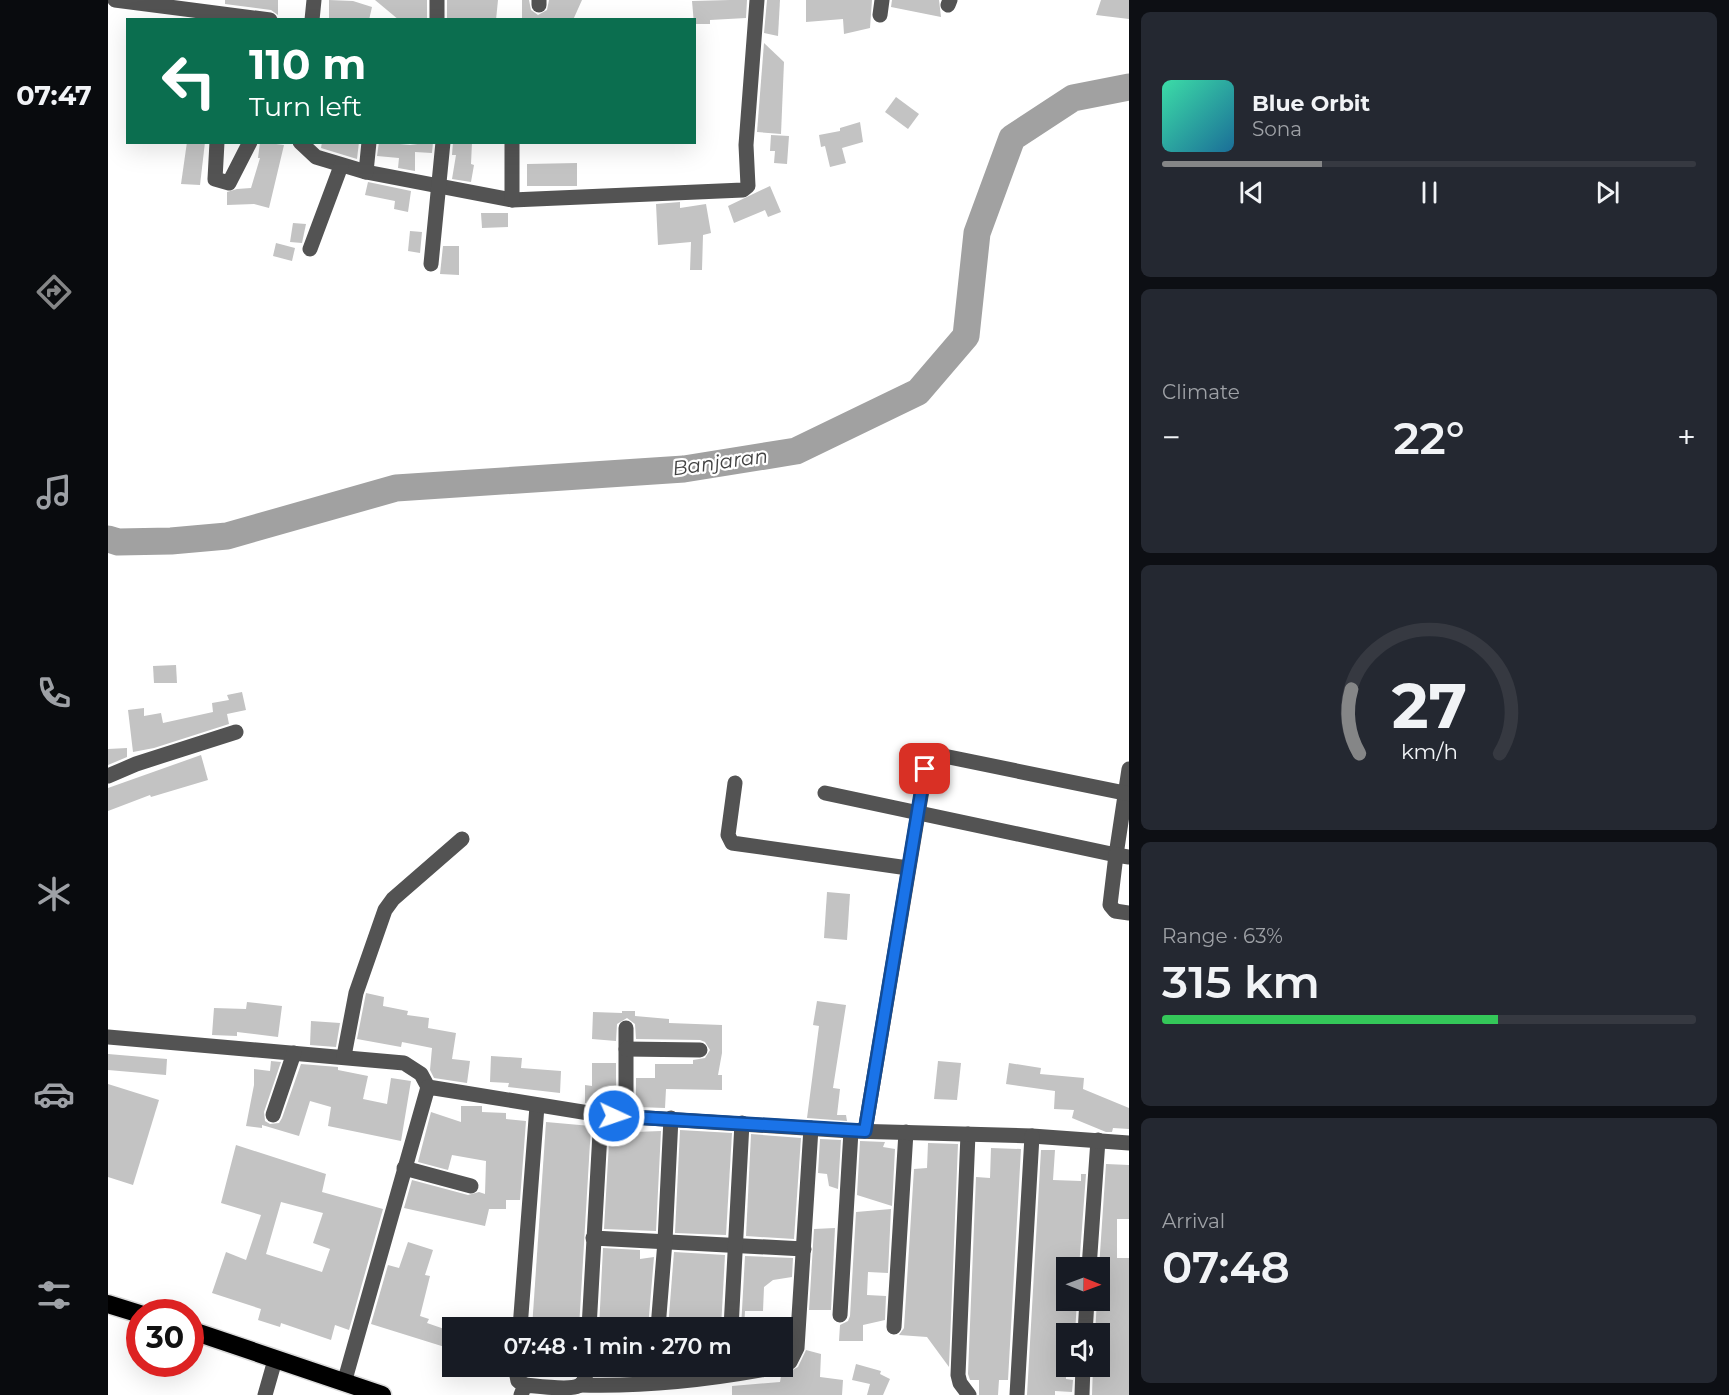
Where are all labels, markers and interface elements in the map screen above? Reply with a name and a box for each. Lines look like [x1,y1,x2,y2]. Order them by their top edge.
text: 110 m [249,38,366,90]
icon: left [150,42,228,120]
text: 07:47 [16,79,92,112]
text: Turn left [249,90,362,123]
text: Blue Orbit [1252,90,1370,117]
text: Sona [1252,117,1302,141]
icon: previous [1235,176,1268,209]
icon: pause [1413,176,1446,209]
icon: next [1591,176,1624,209]
icon: directions [33,271,75,313]
text: Climate [1162,380,1240,404]
text: 22° [1393,410,1465,465]
text: − [1162,417,1181,457]
text: + [1677,417,1696,457]
water label: Banjaran [671,443,769,481]
icon: music [33,471,75,513]
text: 27 [1391,669,1467,745]
icon: phone [33,672,75,714]
text: km/h [1400,739,1458,765]
pin [899,743,950,794]
icon: arrive [908,752,941,785]
icon: climate [33,873,75,915]
text: Range · 63% [1162,924,1283,948]
text: 315 km [1162,954,1320,1009]
icon: car [33,1073,75,1115]
position arrow [582,1084,646,1148]
text: Arrival [1162,1209,1225,1233]
text: 07:48 [1162,1239,1290,1294]
north arrow [1056,1257,1110,1311]
map controls [1056,1257,1110,1377]
icon: filters [33,1274,75,1316]
speed limit sign: 30 [126,1299,204,1377]
button: sound [1056,1323,1110,1377]
text: 07:48 · 1 min · 270 m [503,1333,732,1360]

